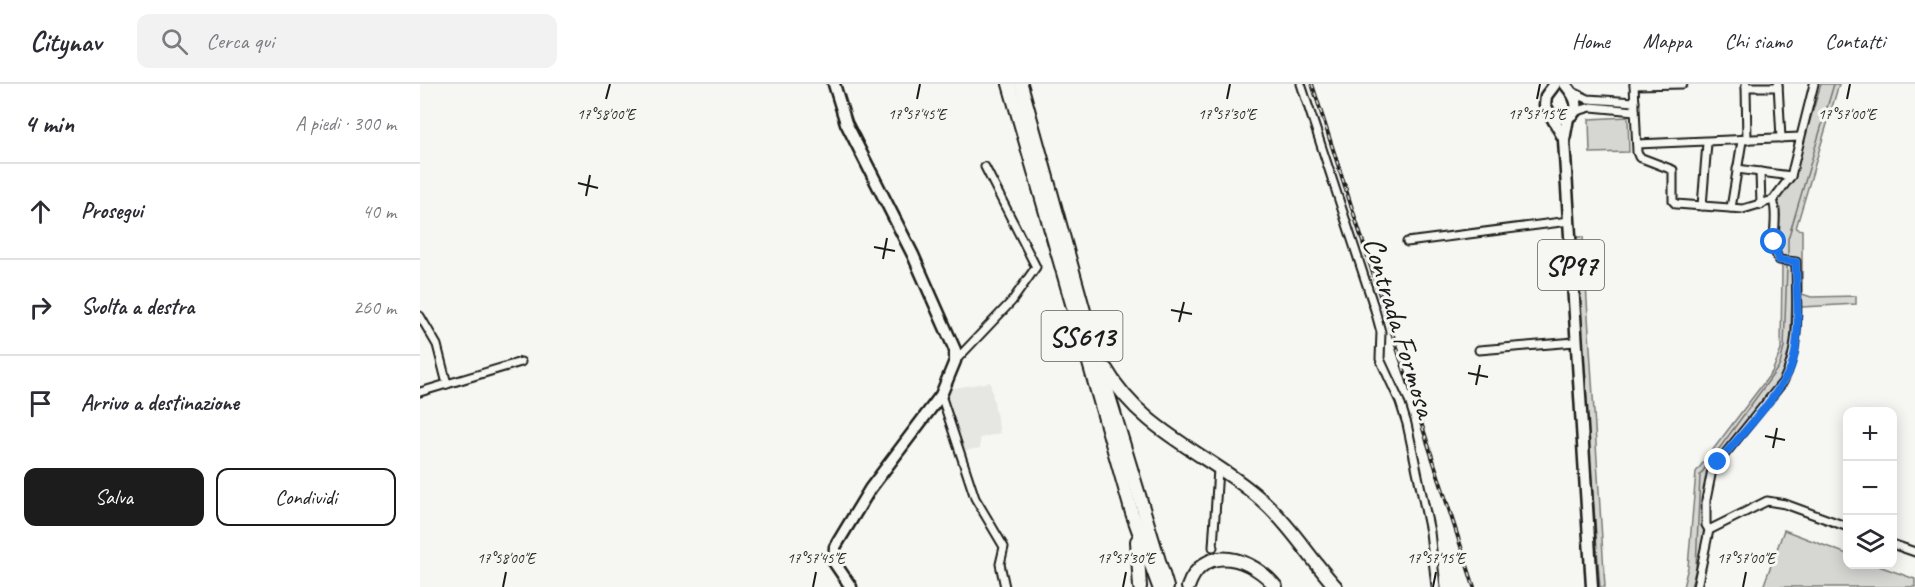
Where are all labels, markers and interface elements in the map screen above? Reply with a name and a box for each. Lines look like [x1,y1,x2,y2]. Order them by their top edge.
search box [137,14,557,68]
text: Citynav [30,24,101,59]
icon: search [158,25,191,58]
text: Cerca qui [206,27,274,55]
text: Home [1572,28,1610,54]
text: Mappa [1643,28,1691,54]
text: Chi siamo [1724,28,1792,54]
text: Contatti [1825,28,1885,54]
text: 17°58'00"E [577,105,637,124]
text: 17°57'45"E [888,105,948,124]
text: 17°57'30"E [1198,105,1258,124]
text: 17°57'15"E [1508,105,1568,124]
text: 17°57'00"E [1818,105,1878,124]
text: 4 min [24,107,74,140]
text: A piedi · 300 m [295,111,396,136]
icon: ahead [24,195,57,228]
text: Prosegui [81,197,143,225]
text: 40 m [362,199,396,224]
route start [1760,228,1786,254]
street label: Contrada Formosa [1355,232,1446,424]
road number: SP97 [1538,240,1604,290]
icon: right [24,291,57,324]
text: Svolta a destra [81,293,194,321]
text: 260 m [353,295,396,320]
road number: SS613 [1042,311,1122,361]
icon: arrive [24,387,57,420]
text: Arrivo a destinazione [81,389,239,417]
map controls [1843,407,1897,569]
button: + [1843,407,1897,461]
route end [1704,448,1730,474]
button: − [1843,461,1897,515]
button: Salva [24,468,204,526]
button: Condividi [216,468,396,526]
button: layers [1843,515,1897,569]
text: 17°58'00"E [477,549,537,568]
text: 17°57'45"E [787,549,847,568]
text: 17°57'30"E [1097,549,1157,568]
text: 17°57'15"E [1407,549,1467,568]
text: 17°57'00"E [1717,549,1777,568]

